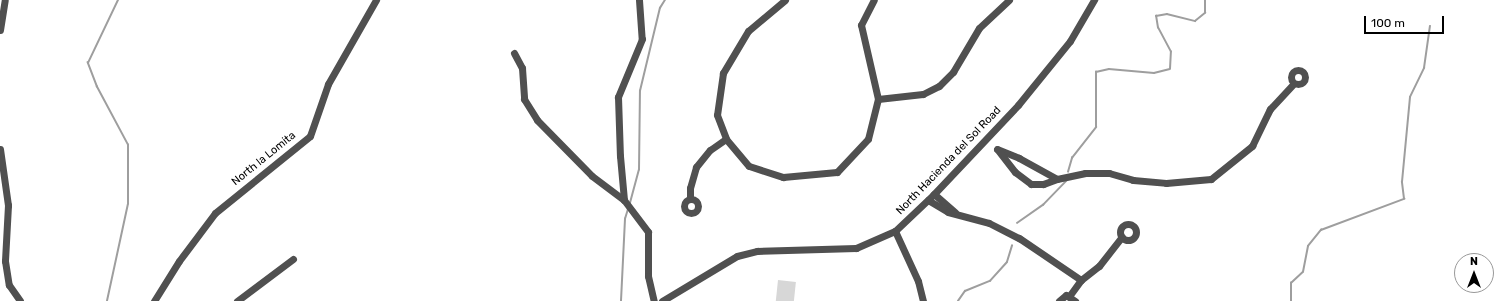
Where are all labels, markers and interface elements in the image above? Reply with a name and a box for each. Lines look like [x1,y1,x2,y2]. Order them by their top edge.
scale bar [1366,8,1446,34]
text: 100 m [1371,16,1405,30]
street label: North Hacienda del Sol Road [894,104,1004,218]
street label: North la Lomita [229,129,299,189]
north arrow [1454,253,1494,293]
text: N [1470,255,1478,268]

